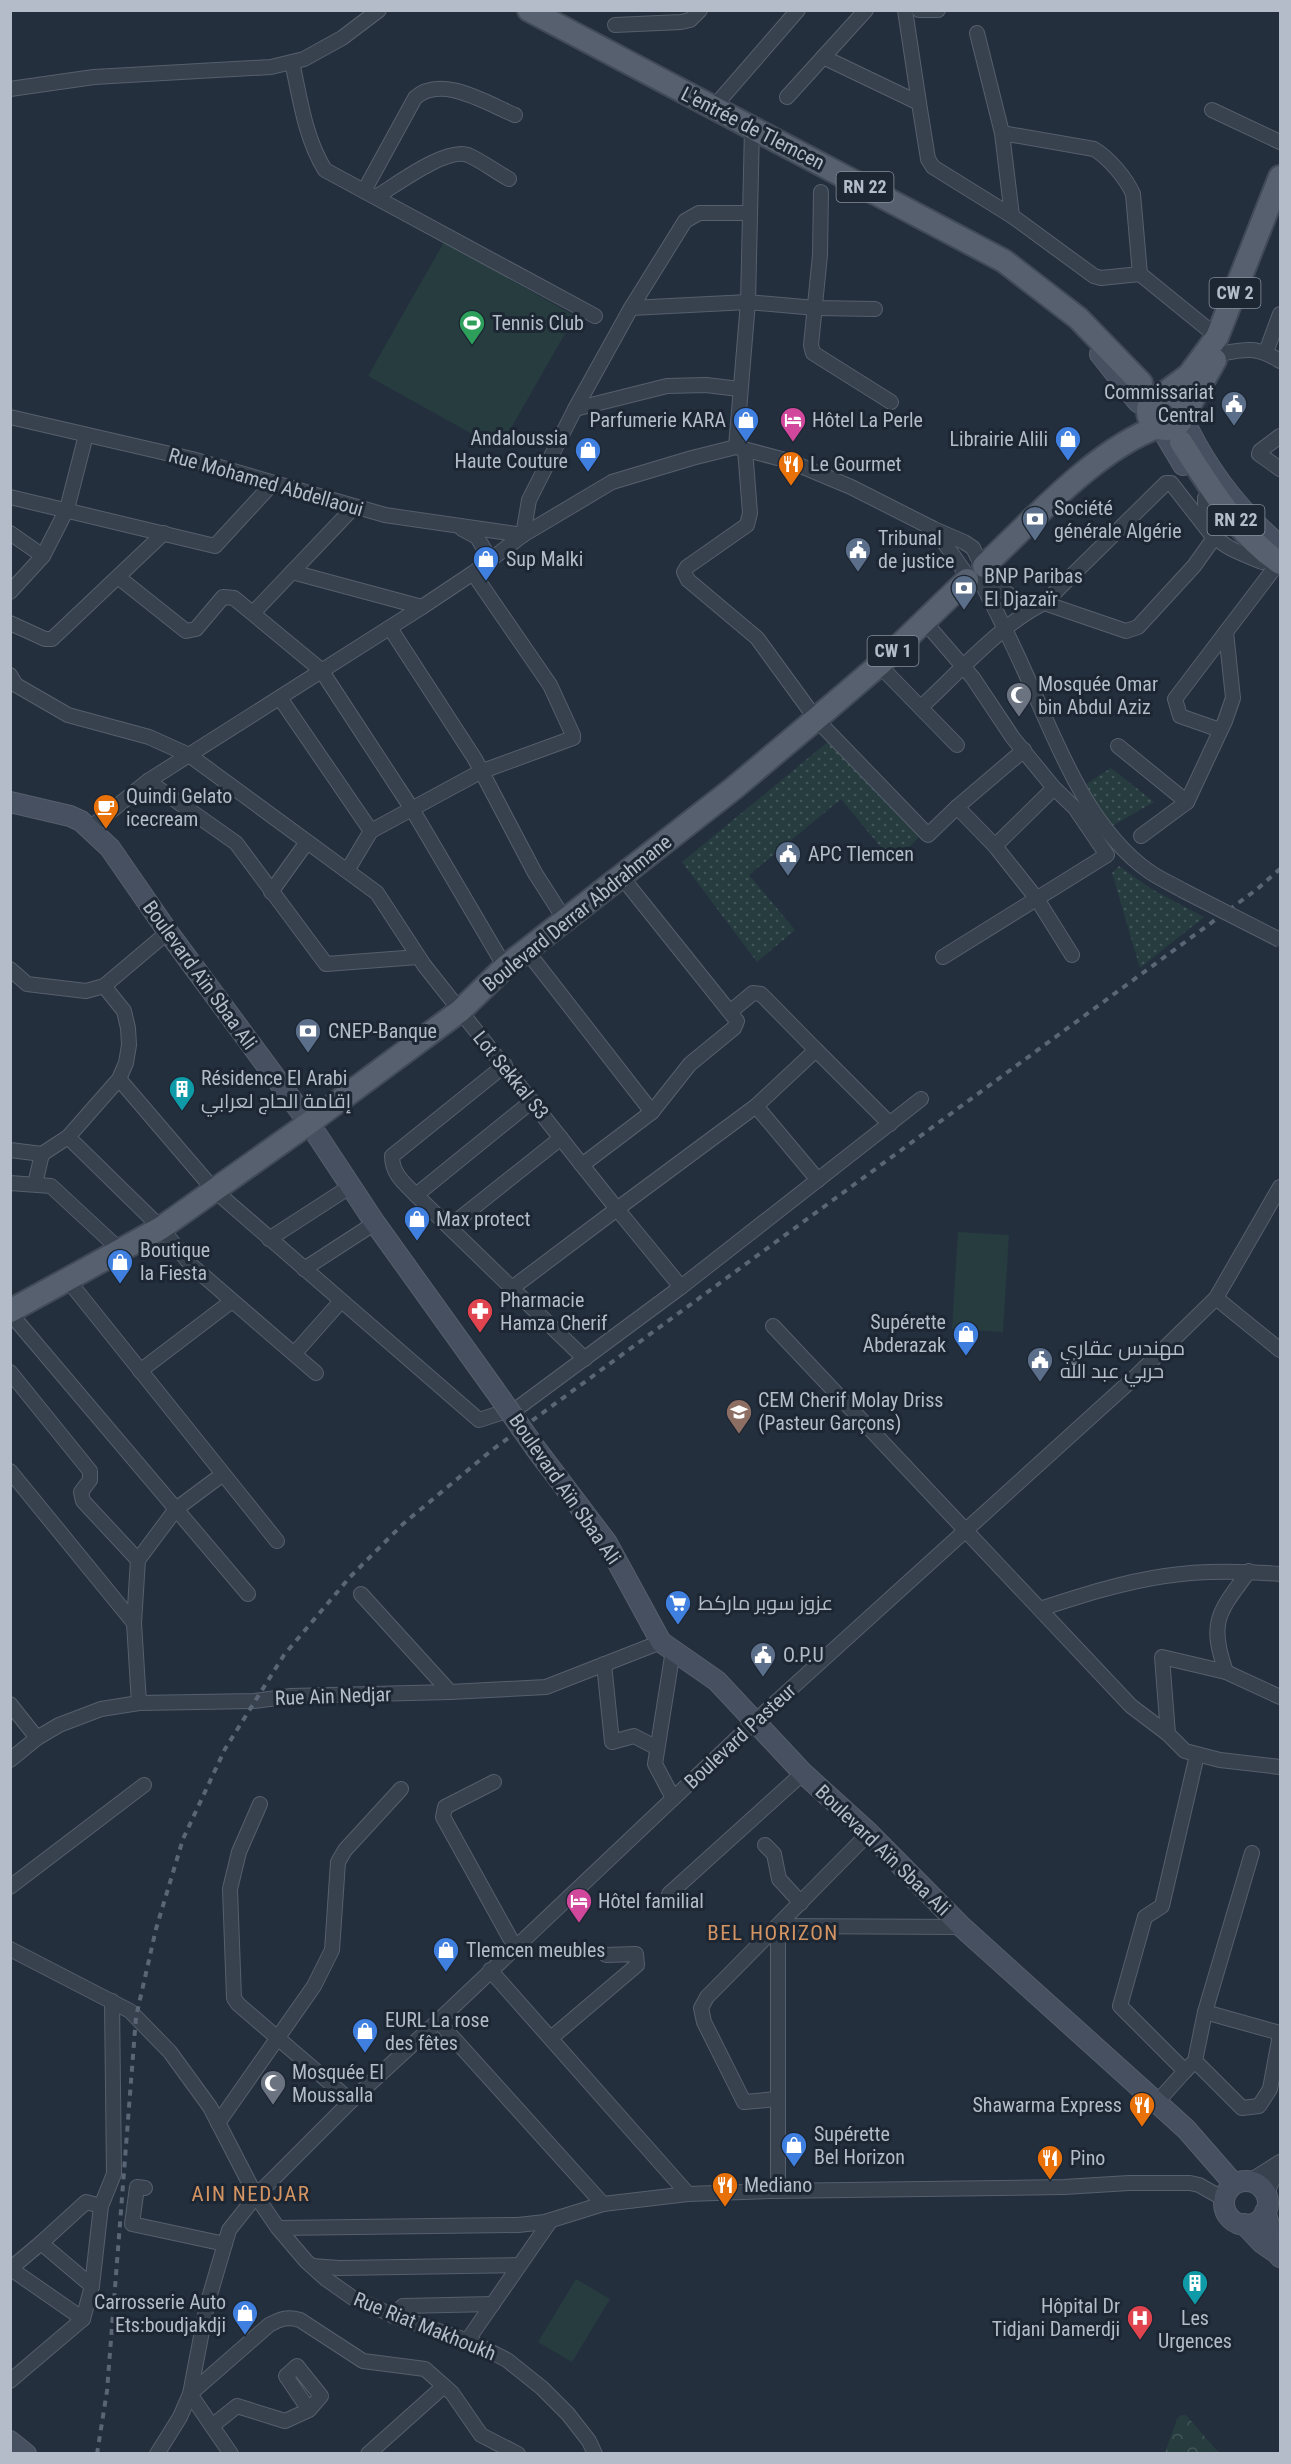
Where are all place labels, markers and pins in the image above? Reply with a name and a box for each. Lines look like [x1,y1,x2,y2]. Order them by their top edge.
sports icon: Tennis Club [457,308,487,346]
place label: Tennis Club [492,311,584,335]
place label: Commissariat Central [1104,380,1214,427]
public building icon: Commissariat Central [1219,389,1249,427]
shop icon: Parfumerie KARA [731,405,761,443]
hotel icon: Hôtel La Perle [778,405,808,443]
place label: Parfumerie KARA [590,408,726,432]
place label: Hôtel La Perle [812,408,923,432]
shop icon: Librairie Alili [1053,424,1083,462]
place label: Andaloussia Haute Couture [455,426,568,473]
place label: Librairie Alili [950,427,1048,451]
shop icon: Andaloussia Haute Couture [573,435,603,473]
restaurant icon: Le Gourmet [776,449,806,487]
place label: Le Gourmet [810,452,902,476]
place label: Société générale Algérie [1054,496,1182,543]
bank icon: Société générale Algérie [1020,504,1050,542]
place label: Tribunal de justice [878,526,954,573]
public building icon: Tribunal de justice [843,535,873,573]
shop icon: Sup Malki [471,544,501,582]
place label: Sup Malki [506,547,583,571]
place label: BNP Paribas El Djazaïr [984,564,1083,611]
bank icon: BNP Paribas El Djazaïr [949,573,979,611]
place label: Mosquée Omar bin Abdul Aziz [1038,672,1158,719]
mosque icon: Mosquée Omar bin Abdul Aziz [1004,680,1034,718]
place label: Quindi Gelato icecream [126,784,232,831]
cafe icon: Quindi Gelato icecream [91,792,121,830]
public building icon: APC Tlemcen [773,839,803,877]
place label: APC Tlemcen [808,842,914,866]
bank icon: CNEP-Banque [293,1016,323,1054]
place label: CNEP-Banque [328,1019,437,1043]
place label: Résidence El Arabi إقامة الحاج لعرابي [201,1066,351,1117]
building icon: Résidence El Arabi إقامة الحاج لعرابي [167,1074,197,1112]
shop icon: Max protect [402,1204,432,1242]
place label: Max protect [436,1207,530,1231]
place label: Boutique la Fiesta [140,1238,210,1285]
shop icon: Boutique la Fiesta [105,1247,135,1285]
place label: Pharmacie Hamza Cherif [500,1288,608,1335]
pharmacy icon: Pharmacie Hamza Cherif [465,1296,495,1334]
place label: Supérette Abderazak [863,1310,946,1357]
shop icon: Supérette Abderazak [951,1319,981,1357]
place label: مهندس عقاري حربي عبد الله [1060,1336,1185,1387]
public building icon: مهندس عقاري حربي عبد الله [1025,1345,1055,1383]
place label: CEM Cherif Molay Driss (Pasteur Garçons) [758,1388,943,1435]
school or university icon: CEM Cherif Molay Driss (Pasteur Garçons) [724,1397,754,1435]
supermarket icon: عزوز سوبر ماركط [663,1588,693,1626]
place label: عزوز سوبر ماركط [698,1591,833,1615]
public building icon: O.P.U [748,1640,778,1678]
place label: O.P.U [783,1643,824,1667]
hotel icon: Hôtel familial [564,1886,594,1924]
place label: Hôtel familial [598,1889,704,1913]
shop icon: Tlemcen meubles [431,1935,461,1973]
place label: Tlemcen meubles [466,1938,605,1962]
place label: EURL La rose des fêtes [385,2008,489,2055]
shop icon: EURL La rose des fêtes [350,2016,380,2054]
place label: Mosquée El Moussalla [292,2060,384,2107]
mosque icon: Mosquée El Moussalla [258,2068,288,2106]
restaurant icon: Shawarma Express [1127,2090,1157,2128]
place label: Shawarma Express [972,2093,1122,2117]
place label: Supérette Bel Horizon [814,2122,905,2169]
shop icon: Supérette Bel Horizon [779,2130,809,2168]
restaurant icon: Pino [1035,2143,1065,2181]
place label: Pino [1070,2146,1105,2170]
restaurant icon: Mediano [710,2170,740,2208]
place label: Mediano [744,2173,812,2197]
building icon: Les Urgences [1180,2268,1210,2306]
place label: Carrosserie Auto Ets:boudjakdji [94,2290,226,2337]
place label: Hôpital Dr Tidjani Damerdji [992,2294,1120,2341]
shop icon: Carrosserie Auto Ets:boudjakdji [230,2298,260,2336]
hospital icon: Hôpital Dr Tidjani Damerdji [1125,2303,1155,2341]
place label: Les Urgences [1158,2306,1232,2353]

